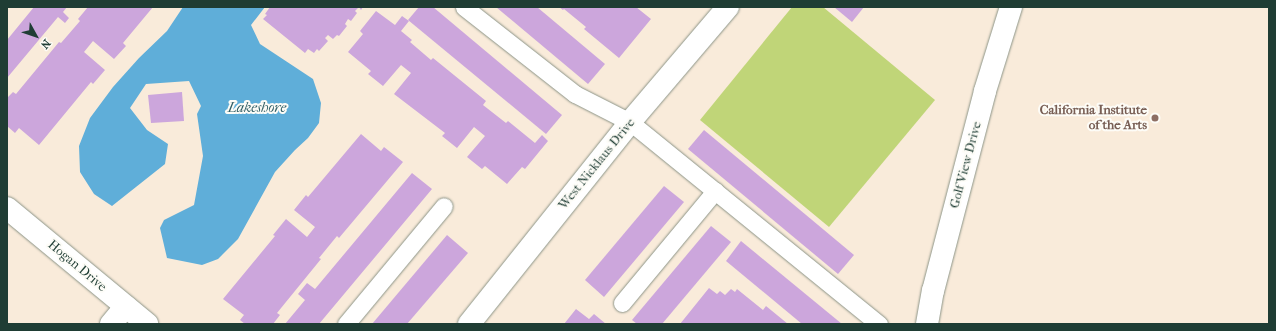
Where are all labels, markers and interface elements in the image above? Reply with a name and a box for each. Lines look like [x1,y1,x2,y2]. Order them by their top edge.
north arrow [16,16,56,56]
text: N [38,37,53,51]
water label: Lakeshore [228,100,286,116]
place label: California Institute of the Arts [1040,103,1147,134]
marker: California Institute of the Arts [1150,113,1160,123]
street label: West Nicklaus Drive [555,115,639,213]
street label: Golf View Drive [947,120,985,210]
street label: Hogan Drive [45,237,109,295]

